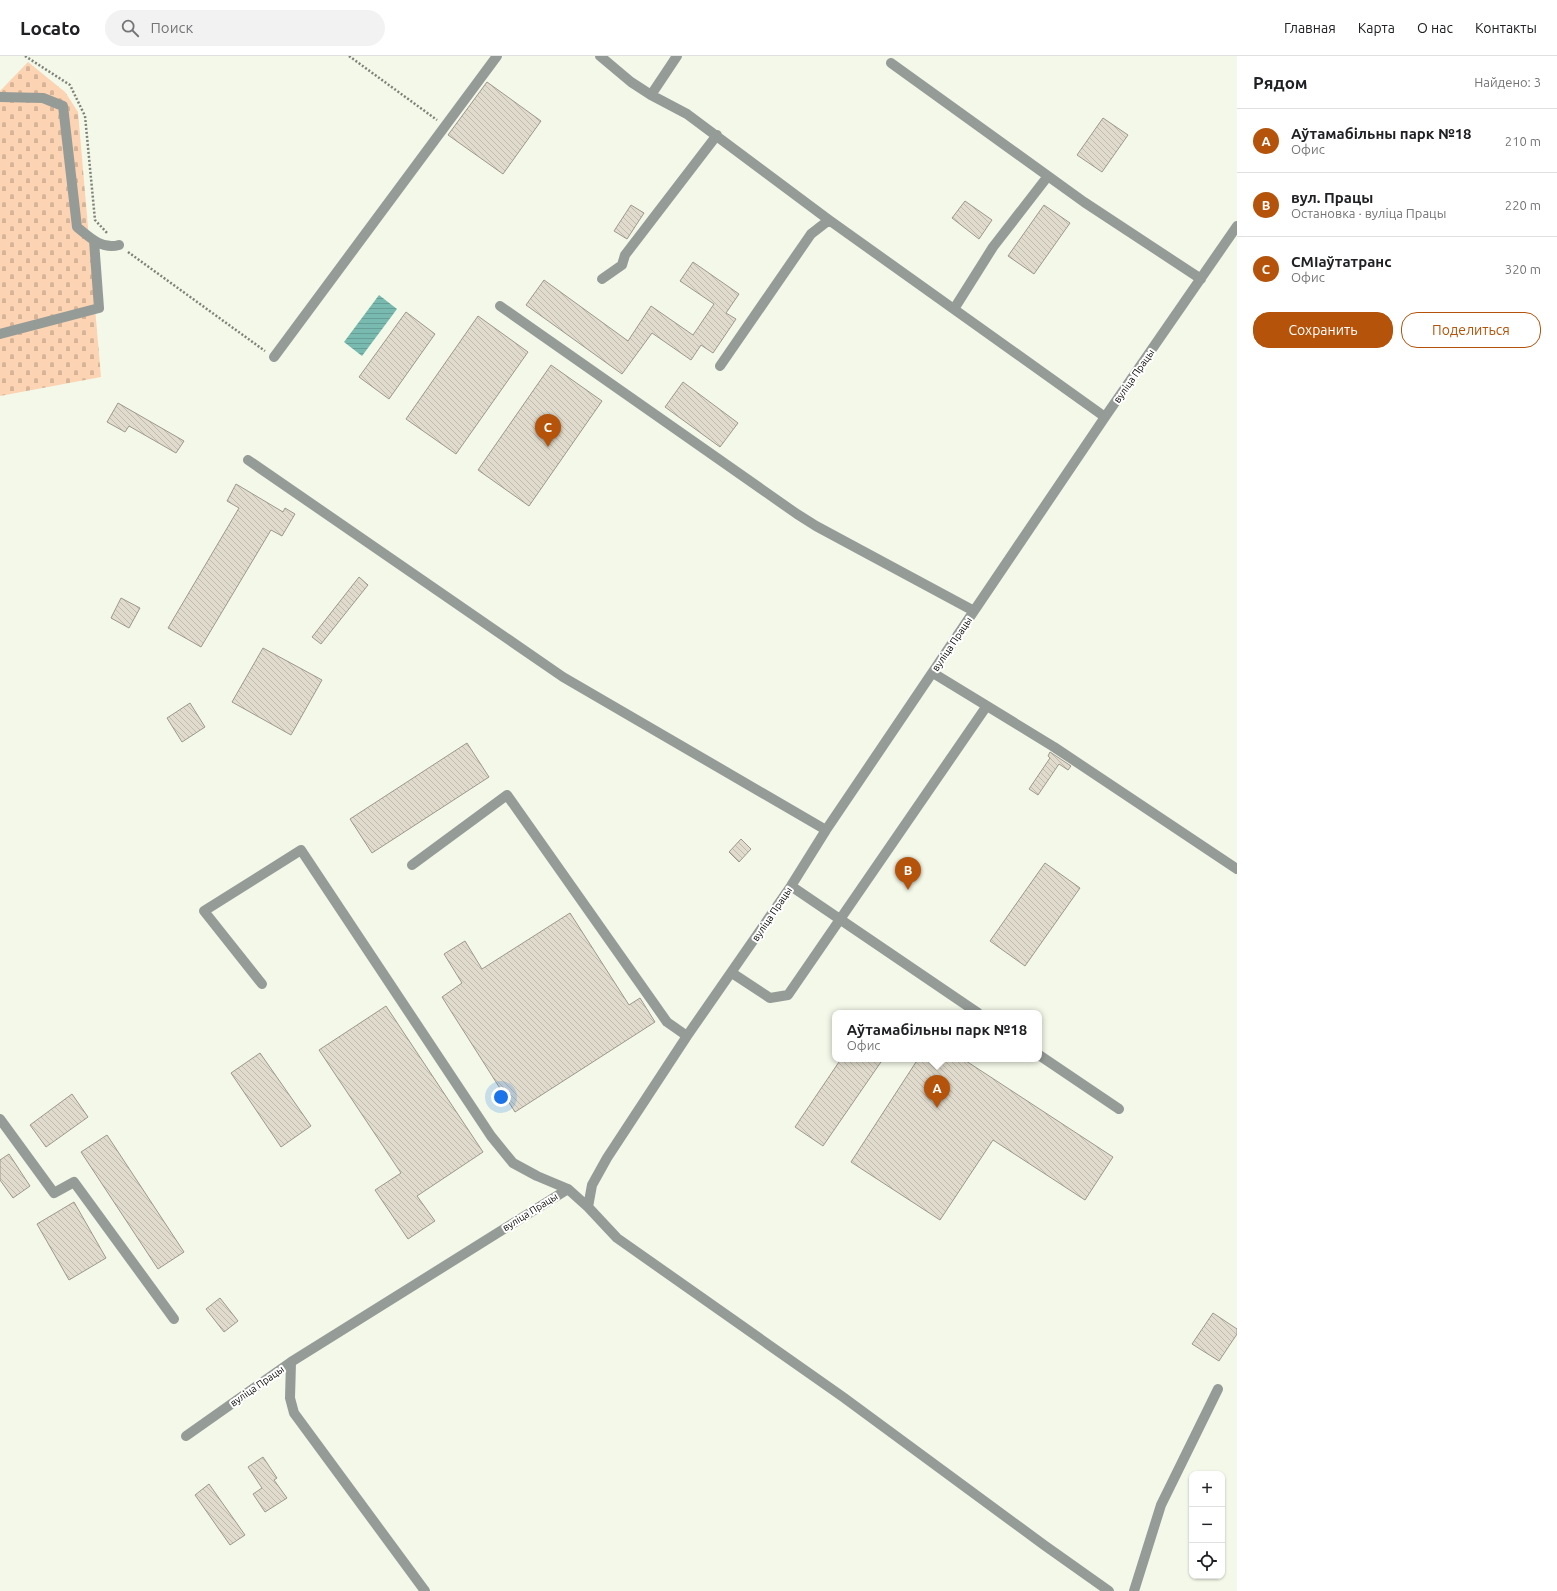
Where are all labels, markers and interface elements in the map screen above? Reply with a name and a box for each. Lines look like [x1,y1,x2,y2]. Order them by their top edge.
search box [105,10,385,46]
text: Locato [20,17,81,39]
icon: search [119,17,141,39]
text: Поиск [151,19,193,36]
text: Главная [1284,20,1336,36]
text: Карта [1358,20,1395,36]
text: О нас [1417,20,1453,36]
text: Контакты [1475,20,1537,36]
text: Рядом [1253,73,1308,92]
text: Найдено: 3 [1474,75,1541,89]
text: Аўтамабільны парк №18 [1291,125,1472,142]
text: A [1261,134,1271,148]
text: 210 m [1505,134,1541,148]
text: Офис [1291,142,1325,156]
text: вул. Працы [1291,189,1373,206]
text: B [1262,198,1270,212]
text: 220 m [1505,198,1541,212]
text: Остановка · вуліца Працы [1291,206,1446,220]
text: СМІаўтатранс [1291,253,1392,270]
text: C [1262,262,1270,276]
text: 320 m [1505,262,1541,276]
text: Офис [1291,270,1325,284]
button: Сохранить [1253,312,1393,348]
button: Поделиться [1401,312,1541,348]
street label: вуліца Працы [1111,347,1157,405]
pin: C [535,414,561,447]
street label: вуліца Працы [930,615,974,673]
pin: B [895,857,921,890]
street label: вуліца Працы [750,885,794,943]
popup [832,1010,1042,1062]
text: Аўтамабільны парк №18 [847,1021,1027,1038]
text: Офис [847,1038,880,1052]
pin: A [924,1075,950,1108]
your location [491,1087,511,1107]
street label: вуліца Працы [500,1191,560,1233]
street label: вуліца Працы [228,1363,286,1409]
map controls [1189,1471,1225,1579]
button: + [1189,1471,1225,1507]
button: − [1189,1507,1225,1543]
button: locate [1189,1543,1225,1579]

